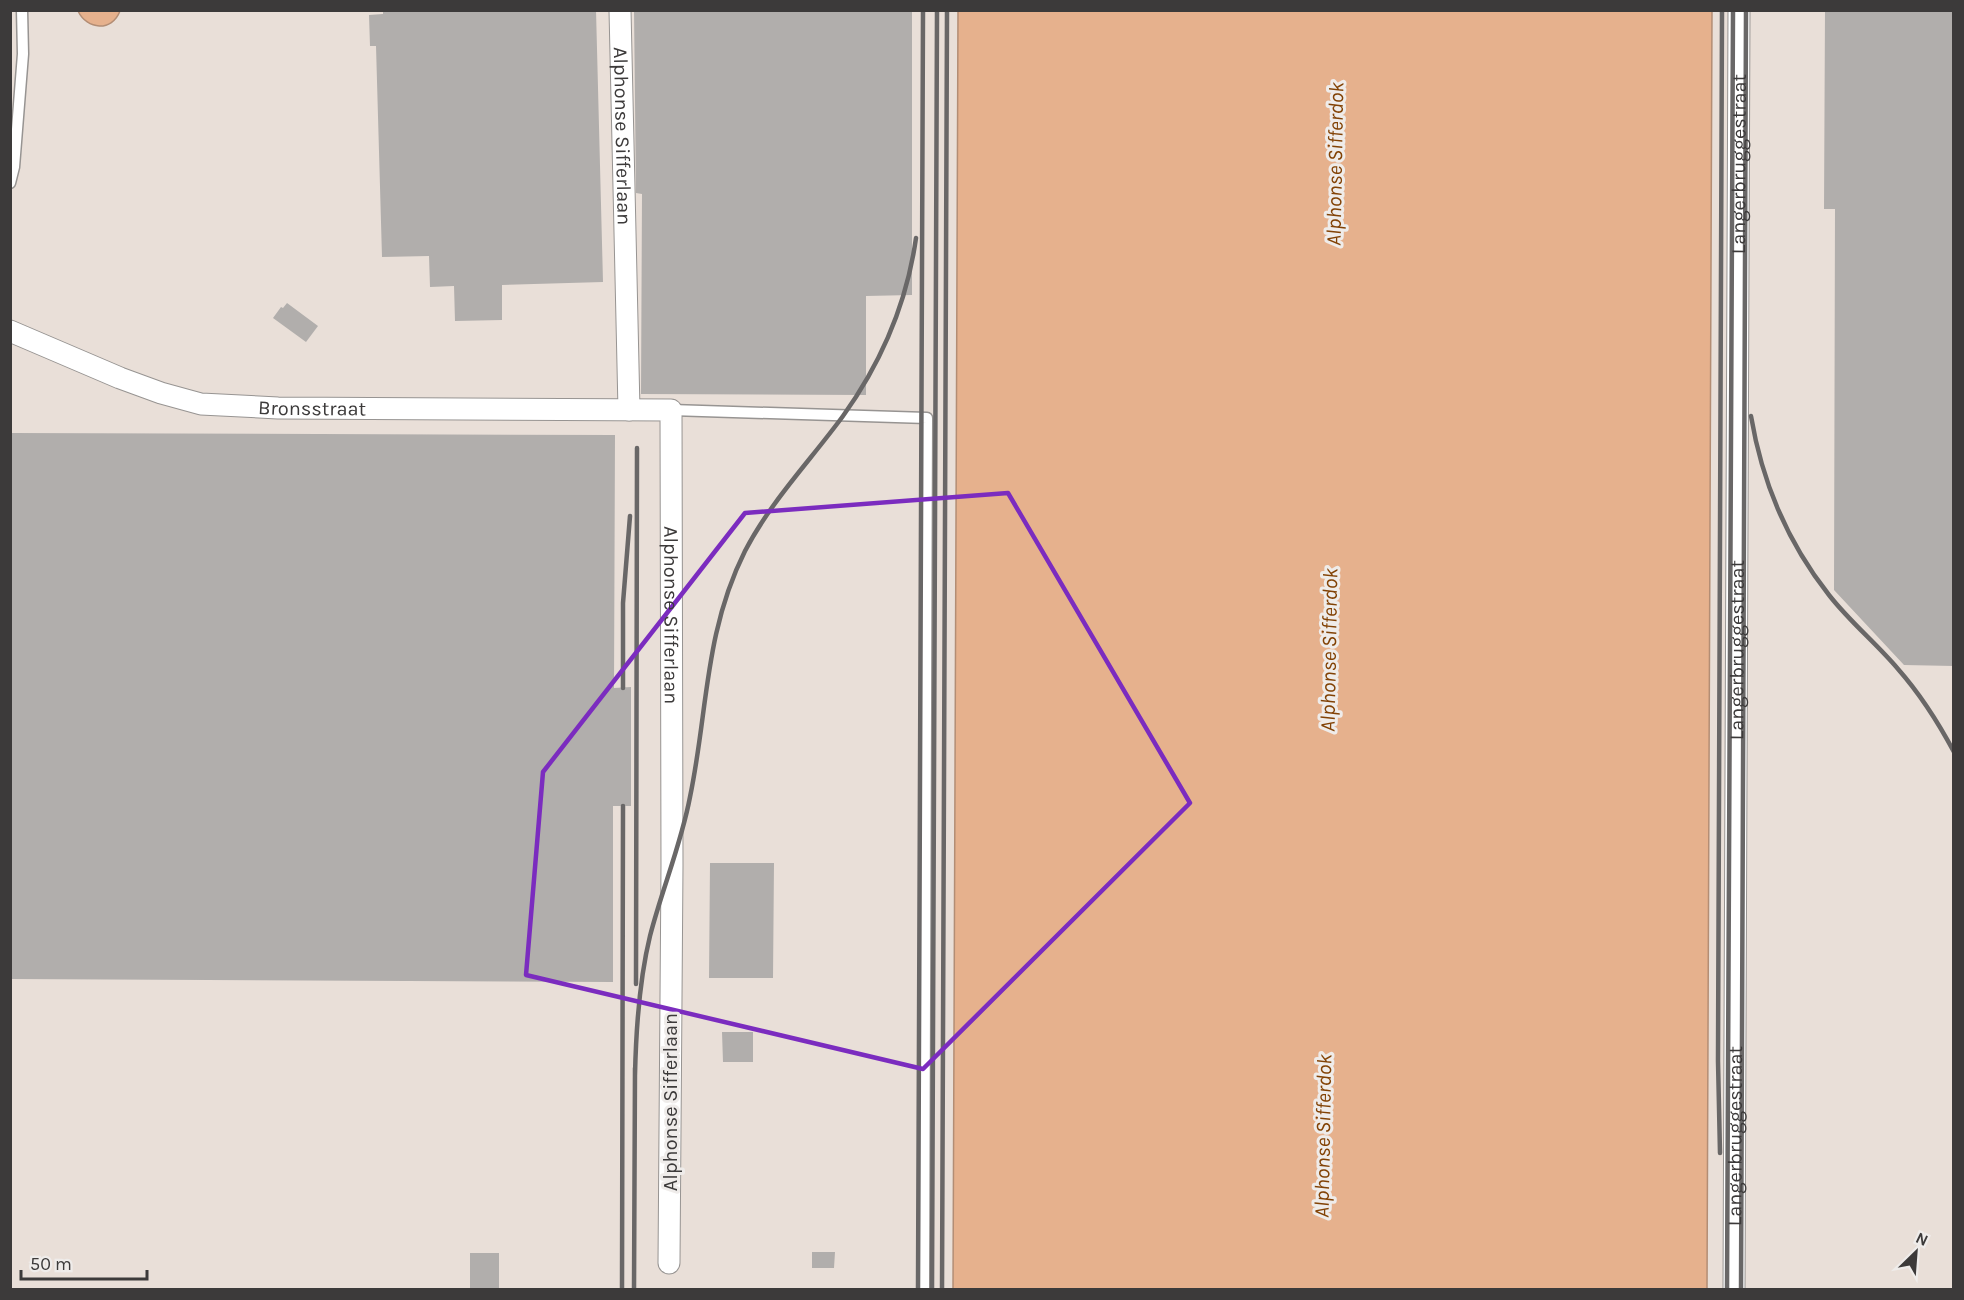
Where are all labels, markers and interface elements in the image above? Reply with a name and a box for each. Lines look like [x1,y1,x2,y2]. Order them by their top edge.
street label: Alphonse Sifferlaan [609,47,636,225]
street label: Langerbruggestraat [1727,73,1751,254]
water label: Alphonse Sifferdok [1322,82,1348,246]
street label: Bronsstraat [258,396,367,420]
street label: Alphonse Sifferlaan [659,526,683,704]
street label: Langerbruggestraat [1725,559,1749,740]
water label: Alphonse Sifferdok [1316,568,1342,732]
street label: Alphonse Sifferlaan [659,1013,682,1191]
street label: Langerbruggestraat [1723,1045,1747,1226]
water label: Alphonse Sifferdok [1310,1054,1336,1218]
north arrow [1886,1222,1946,1282]
text: N [1913,1228,1931,1250]
scale bar [21,1243,147,1281]
text: 50 m [30,1253,72,1275]

